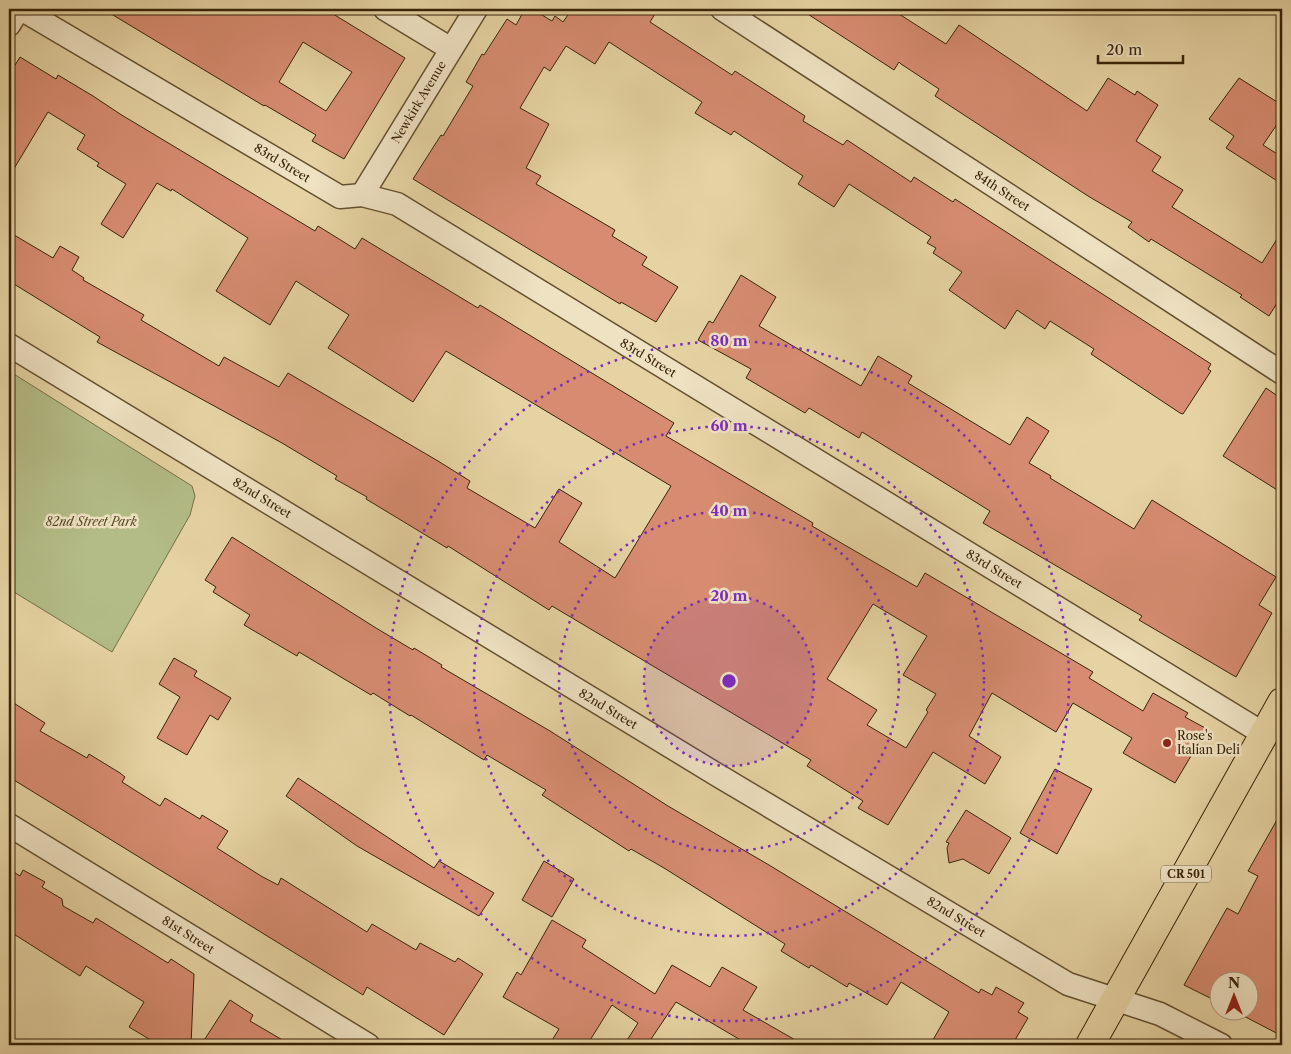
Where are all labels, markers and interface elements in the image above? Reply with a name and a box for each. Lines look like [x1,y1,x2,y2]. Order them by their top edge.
scale bar [1098,32,1184,64]
text: 20 m [1106,40,1142,59]
street label: Newkirk Avenue [388,57,449,146]
street label: 83rd Street [251,140,314,186]
street label: 84th Street [972,167,1033,214]
text: 80 m [710,331,748,350]
street label: 83rd Street [617,335,680,381]
text: 60 m [710,416,748,435]
street label: 82nd Street [230,474,295,521]
text: 40 m [710,501,748,520]
park label: 82nd Street Park [45,514,138,529]
street label: 83rd Street [963,546,1026,592]
text: 20 m [710,586,748,605]
centre of rings [720,672,738,690]
street label: 82nd Street [576,685,641,732]
place label: Rose's Italian Deli [1177,728,1240,757]
marker: Rose's Italian Deli [1161,737,1173,749]
road number: CR 501 [1161,866,1211,882]
street label: 82nd Street [924,893,989,940]
street label: 81st Street [159,913,218,957]
north arrow [1208,972,1258,1022]
text: N [1228,974,1240,992]

